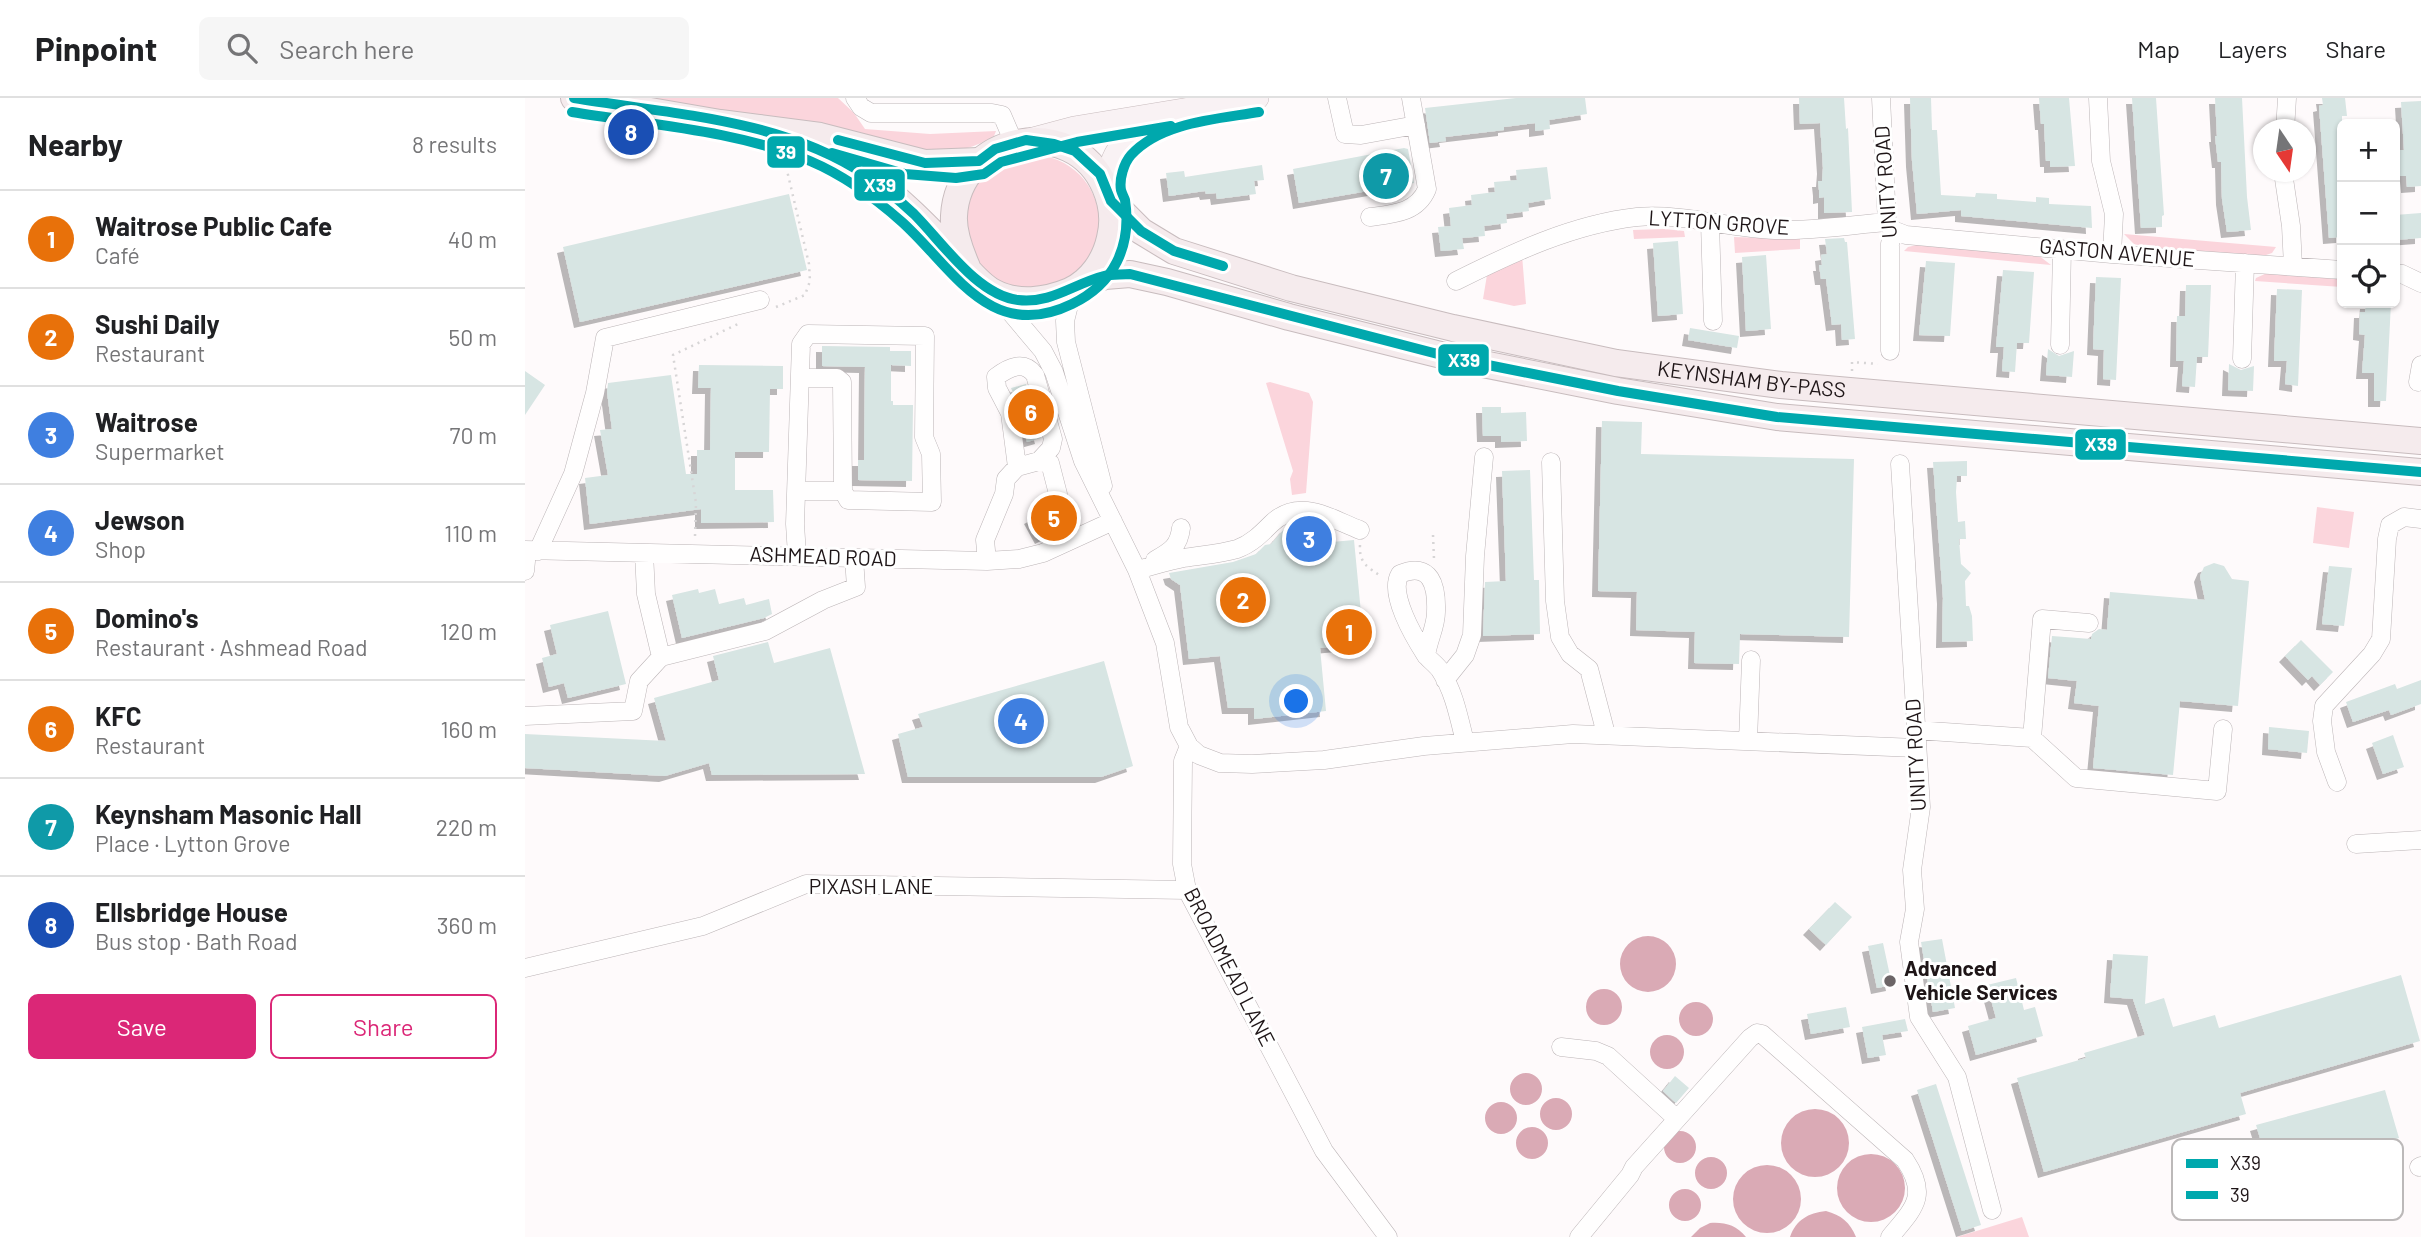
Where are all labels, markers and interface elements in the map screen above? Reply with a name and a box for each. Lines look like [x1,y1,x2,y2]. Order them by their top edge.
search box [199,17,689,80]
text: Pinpoint [35,28,157,68]
icon: search [223,29,261,67]
text: Search here [279,33,414,64]
text: Map [2137,34,2180,63]
text: Layers [2218,34,2287,63]
text: Share [2325,34,2386,63]
pin: 8 [608,106,654,158]
north arrow [2253,119,2316,182]
map controls [2337,119,2400,308]
button: + [2337,119,2400,182]
street label: UNITY ROAD [1868,125,1901,239]
text: Nearby [28,126,123,162]
text: 8 results [412,130,497,158]
line badge: 39 [766,135,806,169]
text: 39 [776,140,796,163]
pin: 7 [1363,150,1409,202]
line badge: X39 [853,168,906,202]
text: X39 [864,173,896,196]
button: − [2337,182,2400,245]
street label: LYTTON GROVE [1648,204,1790,239]
text: Waitrose Public Cafe [95,210,332,241]
text: 1 [47,225,55,253]
text: 40 m [448,225,497,253]
street label: GASTON AVENUE [2038,232,2196,271]
text: Café [95,241,140,269]
button: locate [2337,245,2400,308]
text: Sushi Daily [95,308,220,339]
text: 2 [45,323,57,351]
text: 50 m [449,323,497,351]
text: Restaurant [95,339,205,367]
line badge: X39 [1437,343,1490,377]
text: X39 [1448,348,1480,371]
street label: KEYNSHAM BY-PASS [1656,355,1847,402]
pin: 6 [1008,386,1054,438]
text: Waitrose [95,406,198,437]
text: 3 [45,421,57,449]
text: 70 m [450,421,497,449]
line badge: X39 [2074,428,2127,461]
text: X39 [2085,432,2117,455]
text: Supermarket [95,437,225,465]
pin: 5 [1031,492,1077,544]
text: Jewson [95,504,185,535]
pin: 3 [1286,513,1332,565]
text: 4 [44,519,58,547]
text: 110 m [444,519,497,547]
text: Shop [95,535,146,563]
street label: ASHMEAD ROAD [749,540,897,571]
pin: 2 [1220,574,1266,626]
text: Domino's [95,602,199,633]
pin: 1 [1326,606,1372,658]
text: 5 [45,617,57,645]
text: 120 m [440,617,497,645]
text: Restaurant · Ashmead Road [95,633,368,661]
your location [1279,684,1313,718]
pin: 4 [998,695,1044,747]
street label: UNITY ROAD [1899,698,1930,812]
text: KFC [95,700,142,731]
text: 6 [45,715,57,743]
text: 160 m [440,715,497,743]
text: Restaurant [95,731,205,759]
text: Keynsham Masonic Hall [95,798,362,829]
text: 7 [45,813,57,841]
text: 220 m [436,813,497,841]
text: Place · Lytton Grove [95,829,290,857]
street label: PIXASH LANE [809,873,933,898]
street label: BROADMEAD LANE [1180,883,1281,1050]
text: Ellsbridge House [95,896,288,927]
text: 8 [45,911,57,939]
text: 360 m [437,911,497,939]
text: Bus stop · Bath Road [95,927,298,955]
place label: Advanced Vehicle Services [1904,955,2058,1004]
marker: Advanced Vehicle Services [1882,973,1898,989]
button: Save [28,994,256,1059]
button: Share [270,994,497,1059]
legend [2172,1139,2403,1220]
text: X39 [2230,1151,2261,1174]
text: 39 [2230,1183,2250,1206]

